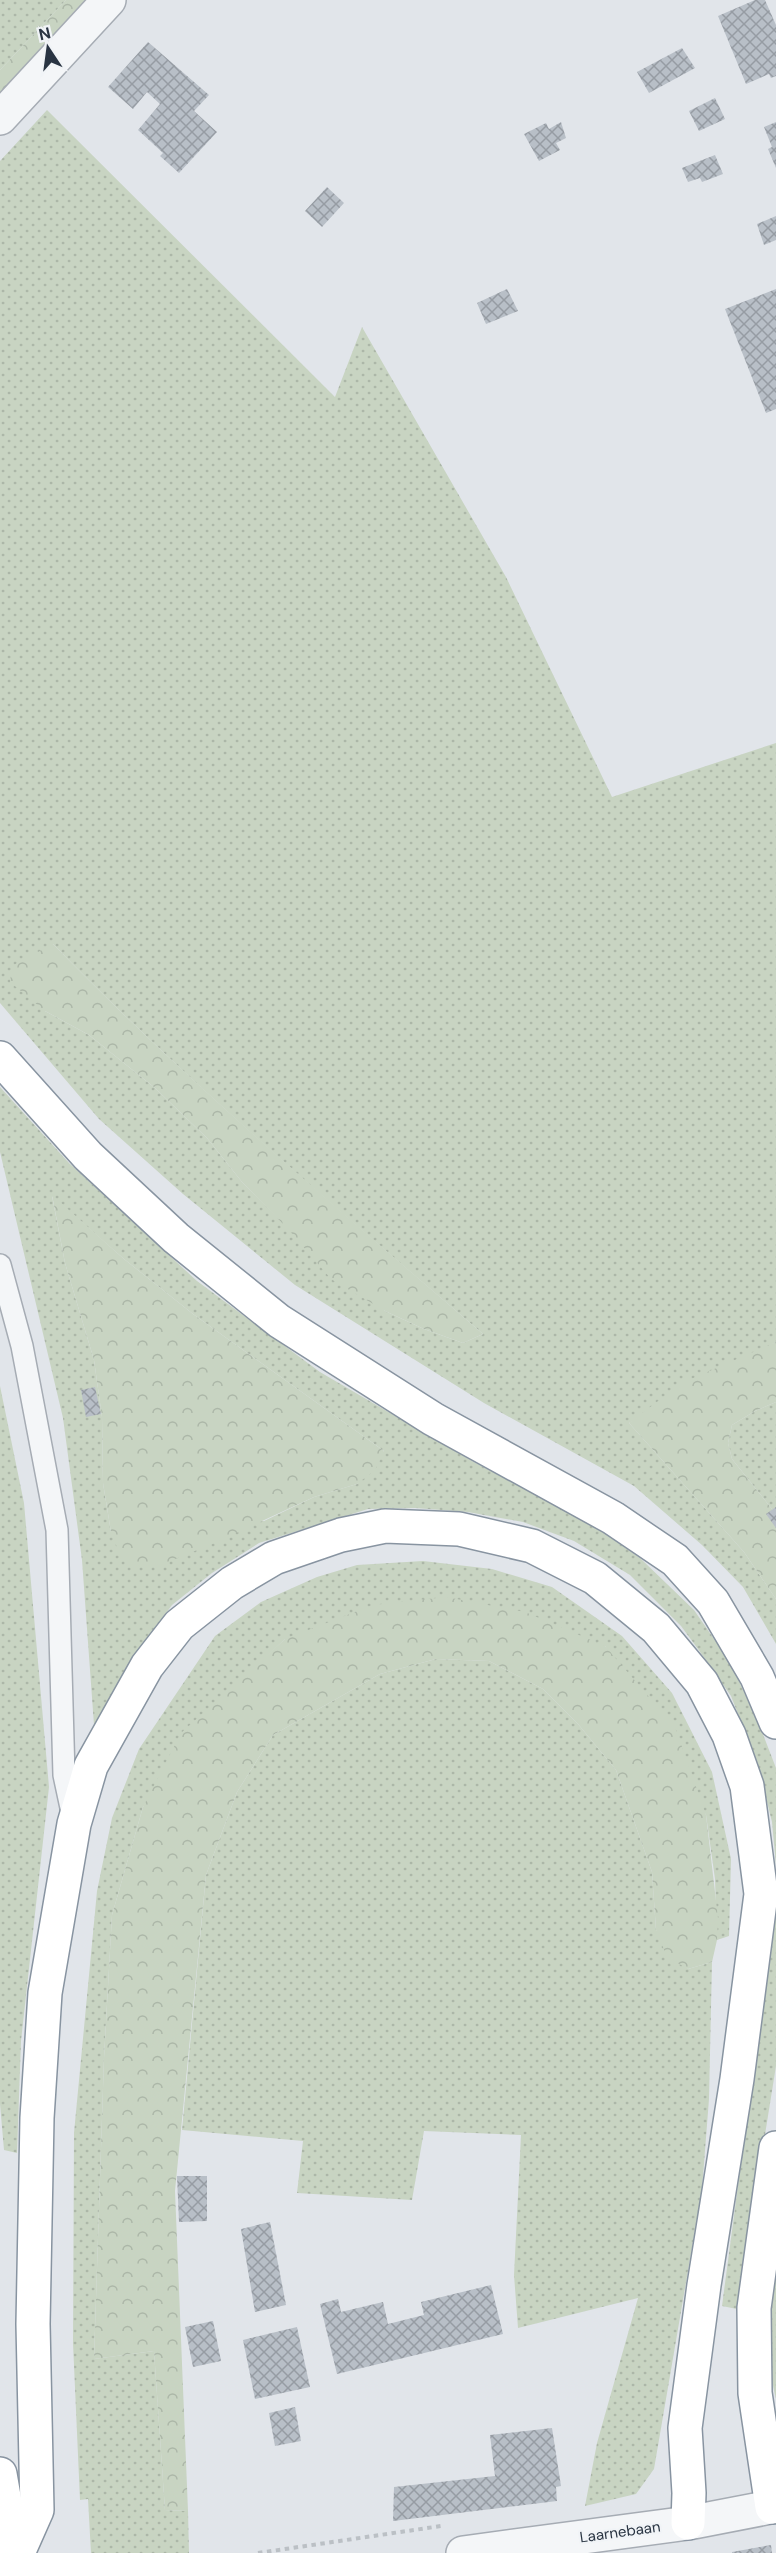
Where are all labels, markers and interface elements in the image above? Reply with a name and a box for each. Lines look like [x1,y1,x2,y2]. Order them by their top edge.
north arrow [18,18,78,78]
text: N [37,22,53,45]
street label: Laarnebaan [578,2516,662,2548]

